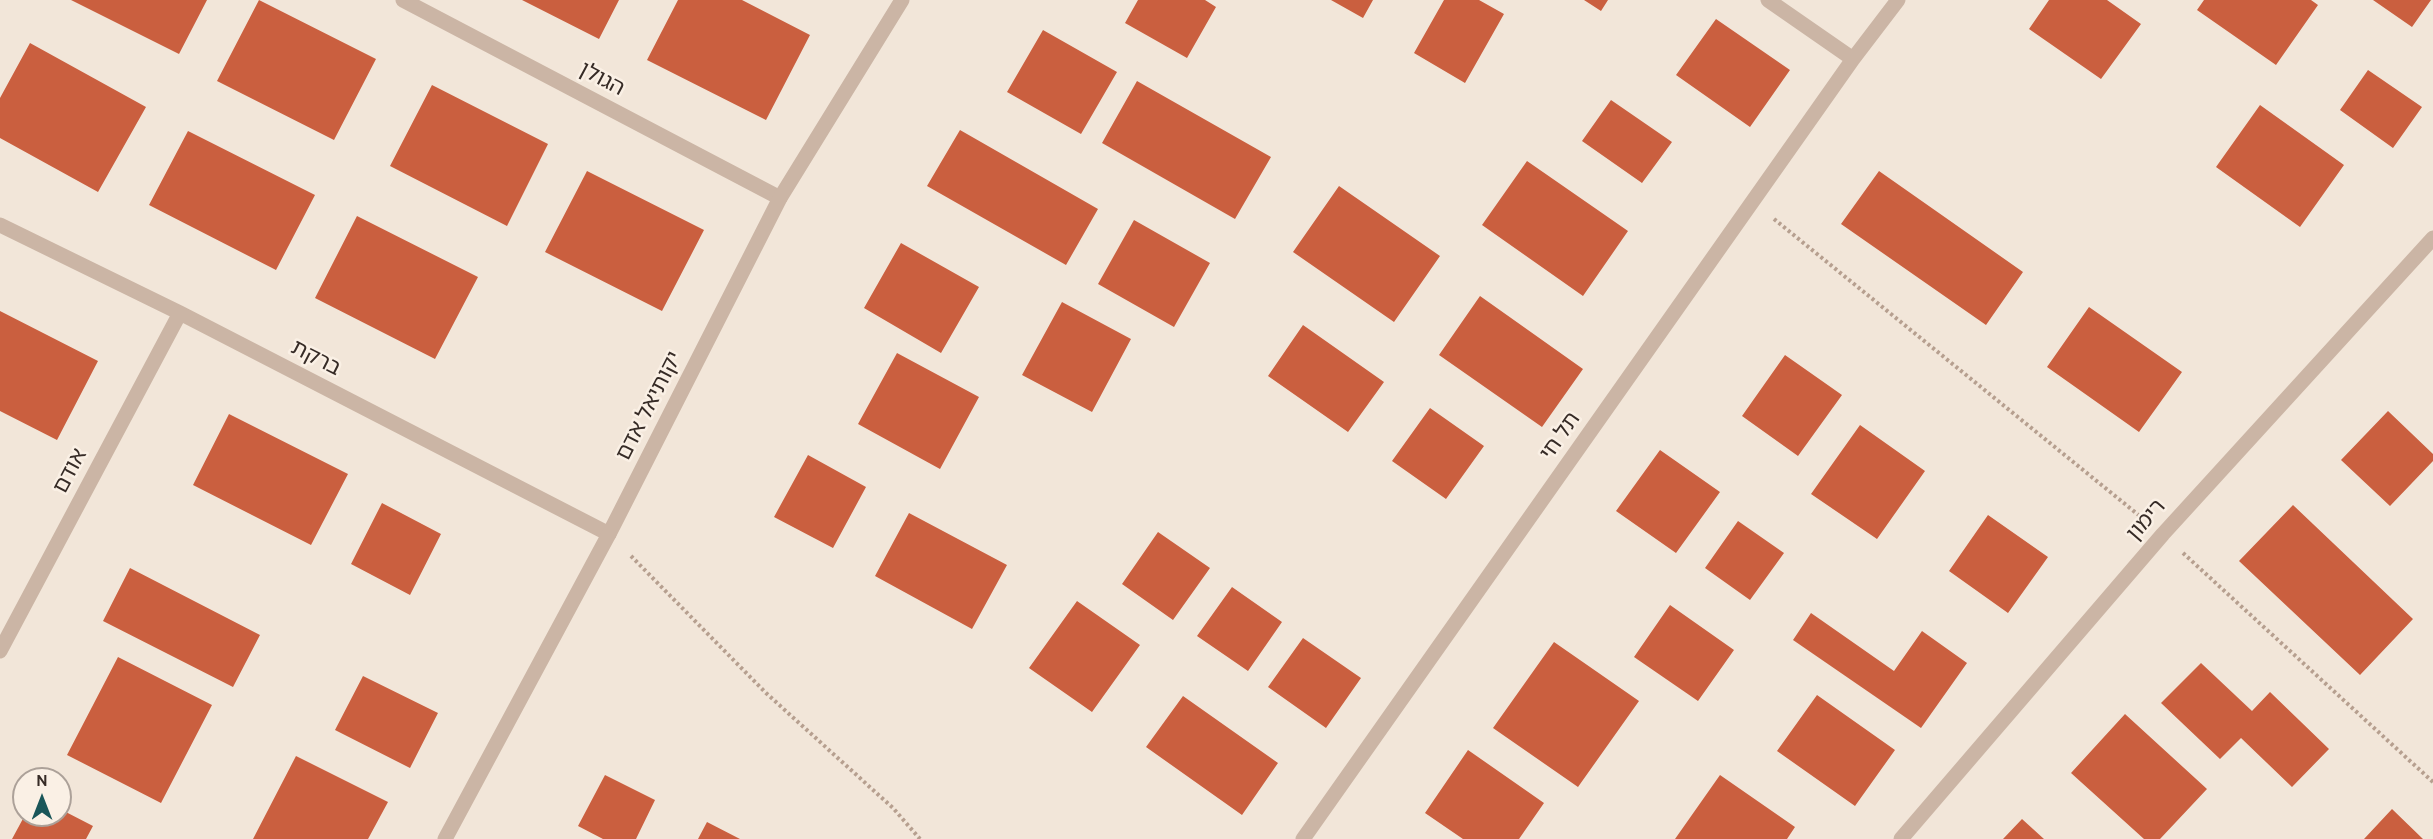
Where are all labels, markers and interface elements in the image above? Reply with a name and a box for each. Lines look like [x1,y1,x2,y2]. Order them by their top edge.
street label: הגולן [575,56,629,102]
street label: ברקת [287,334,345,382]
street label: יקותיאל אדם [610,347,688,465]
street label: תל חי [1534,407,1586,465]
street label: אודם [47,444,93,498]
street label: רימון [2121,494,2171,546]
north arrow [12,767,72,827]
text: N [36,771,48,790]

